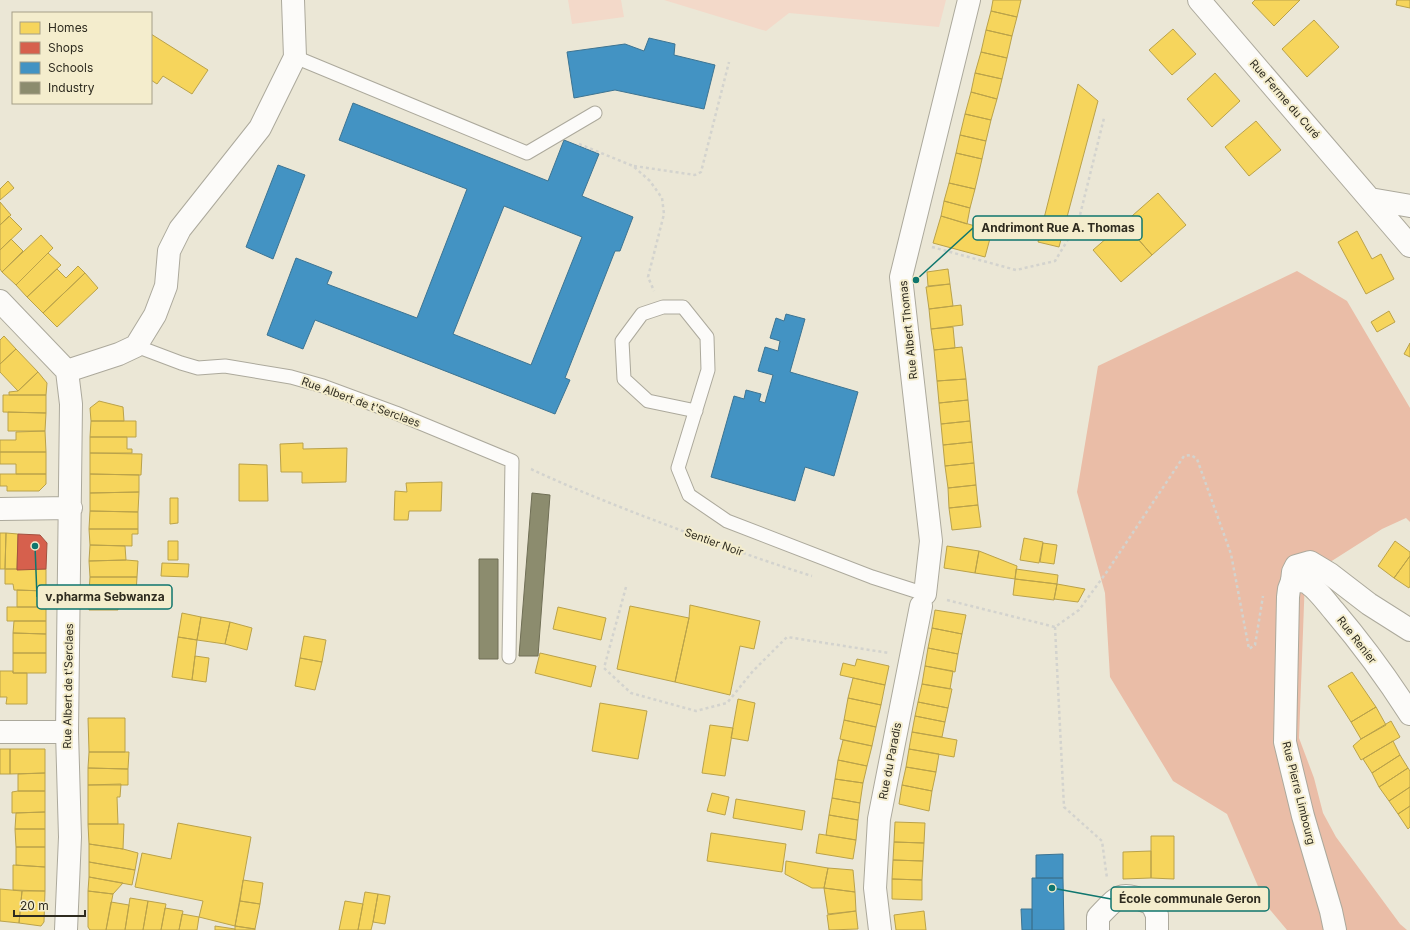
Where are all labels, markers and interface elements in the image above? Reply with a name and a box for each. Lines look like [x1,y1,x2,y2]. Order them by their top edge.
legend [12,12,152,104]
text: Homes [48,20,88,35]
text: Shops [48,40,84,55]
street label: Rue Ferme du Curé [1247,57,1323,141]
text: Schools [48,60,93,75]
text: Industry [48,80,95,95]
callout: Andrimont Rue A. Thomas [973,216,1142,240]
text: Andrimont Rue A. Thomas [981,220,1135,235]
street label: Rue Albert Thomas [896,280,920,380]
street label: Rue Albert de t'Serclaes [300,374,422,430]
street label: Sentier Noir [683,525,745,559]
callout: v.pharma Sebwanza [37,585,172,609]
text: v.pharma Sebwanza [45,589,165,604]
street label: Rue Renier [1334,614,1380,666]
street label: Rue Albert de t'Serclaes [60,623,76,749]
street label: Rue du Paradis [876,721,904,801]
street label: Rue Pierre Limbourg [1279,740,1319,846]
callout: École communale Geron [1111,887,1269,911]
text: École communale Geron [1119,891,1261,906]
scale bar [14,892,85,918]
text: 20 m [20,898,49,913]

